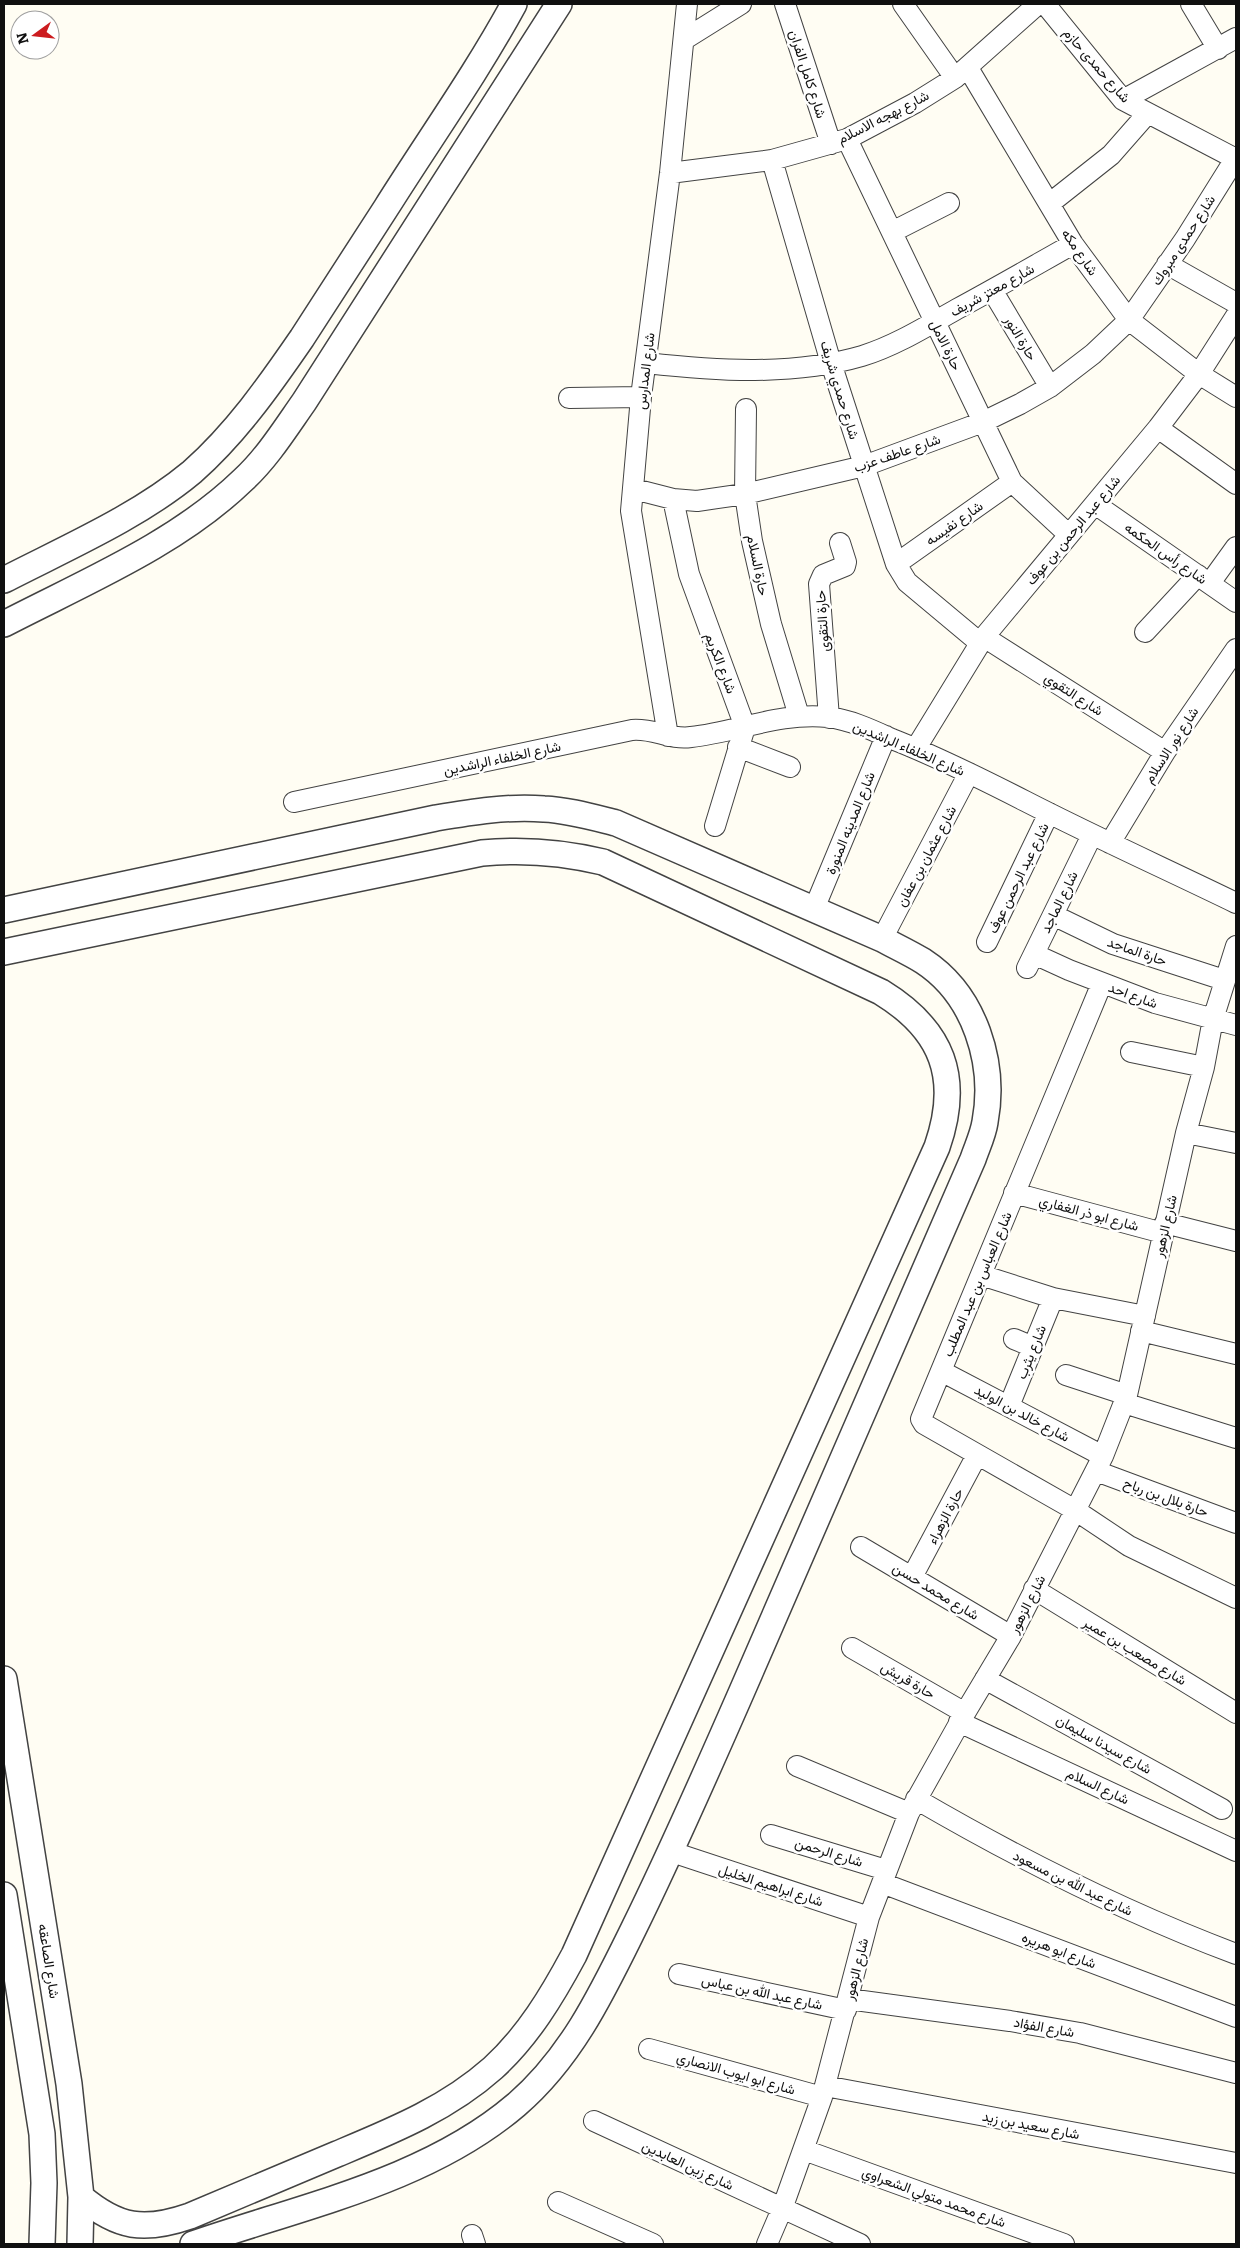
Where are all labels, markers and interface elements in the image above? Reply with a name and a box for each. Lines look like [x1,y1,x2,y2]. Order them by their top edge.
north arrow [10,10,60,60]
street label: شارع حمدى حازم [1058,22,1136,108]
street label: شارع كامل الفران [783,27,833,121]
text: N [10,30,33,47]
street label: شارع بهجه الاسلام [833,84,933,150]
street label: شارع حمدى مبروك [1145,190,1221,290]
street label: شارع مكه [1056,224,1104,280]
street label: شارع معتز شريف [946,258,1038,322]
street label: حارة النور [1000,310,1043,364]
street label: حارة الامل [926,316,968,373]
street label: شارع المدارس [629,331,661,411]
street label: شارع حمدي شريف [814,338,865,442]
street label: شارع عاطف عزب [851,428,943,478]
street label: شارع عبد الرحمن بن عوف [1020,470,1126,590]
street label: شارع نفيسه [921,495,987,551]
street label: شارع رأس الحكمه [1120,516,1212,590]
street label: حارة السلام [743,532,775,597]
street label: حارة التقوى [809,590,833,653]
street label: شارع الكريم [699,629,743,697]
street label: شارع التقوي [1040,667,1108,722]
street label: شارع نور الاسلام [1138,702,1204,788]
street label: شارع الخلفاء الراشدين [850,714,968,782]
street label: شارع الخلفاء الراشدين [441,735,563,781]
street label: شارع المدينه المنورة [819,768,881,878]
street label: شارع عثمان بن عفان [890,802,962,910]
street label: شارع عبد الرحمن عوف [982,819,1054,937]
street label: شارع الماجد [1034,867,1084,937]
street label: حارة الماجد [1105,931,1170,970]
street label: شارع احد [1105,976,1161,1014]
street label: شارع ابو ذر الغفاري [1037,1189,1141,1238]
street label: شارع الزهور [1147,1193,1183,1260]
street label: شارع العباس بن عبد المطلب [936,1208,1018,1360]
street label: شارع يثرب [1010,1321,1052,1383]
street label: شارع خالد بن الوليد [970,1379,1074,1447]
street label: حارة بلال بن رباح [1120,1471,1212,1523]
street label: حارة الزهراء [921,1484,967,1547]
street label: شارع محمد حسن [889,1556,983,1626]
street label: شارع الزهور [1002,1571,1051,1638]
street label: شارع مصعب بن عمير [1078,1611,1191,1691]
street label: حارة قريش [878,1656,939,1703]
street label: شارع سيدنا سليمان [1052,1709,1156,1779]
street label: شارع السلام [1063,1762,1133,1810]
street label: شارع الرحمن [792,1831,866,1873]
street label: شارع عبد الله بن مسعود [1009,1844,1137,1922]
street label: شارع ابراهيم الخليل [716,1858,826,1912]
street label: شارع الصاعقه [32,1922,66,2000]
street label: شارع ابو هريره [1019,1926,1099,1974]
street label: شارع الزهور [837,1936,874,2003]
street label: شارع عبد الله بن عباس [699,1968,825,2016]
street label: شارع الفؤاد [1012,2011,1076,2043]
street label: شارع ابو ايوب الانصاري [674,2046,798,2101]
street label: شارع سعيد بن زيد [980,2105,1082,2145]
street label: شارع زين العابدين [639,2134,737,2196]
street label: شارع محمد متولي الشعراوي [859,2161,1009,2234]

